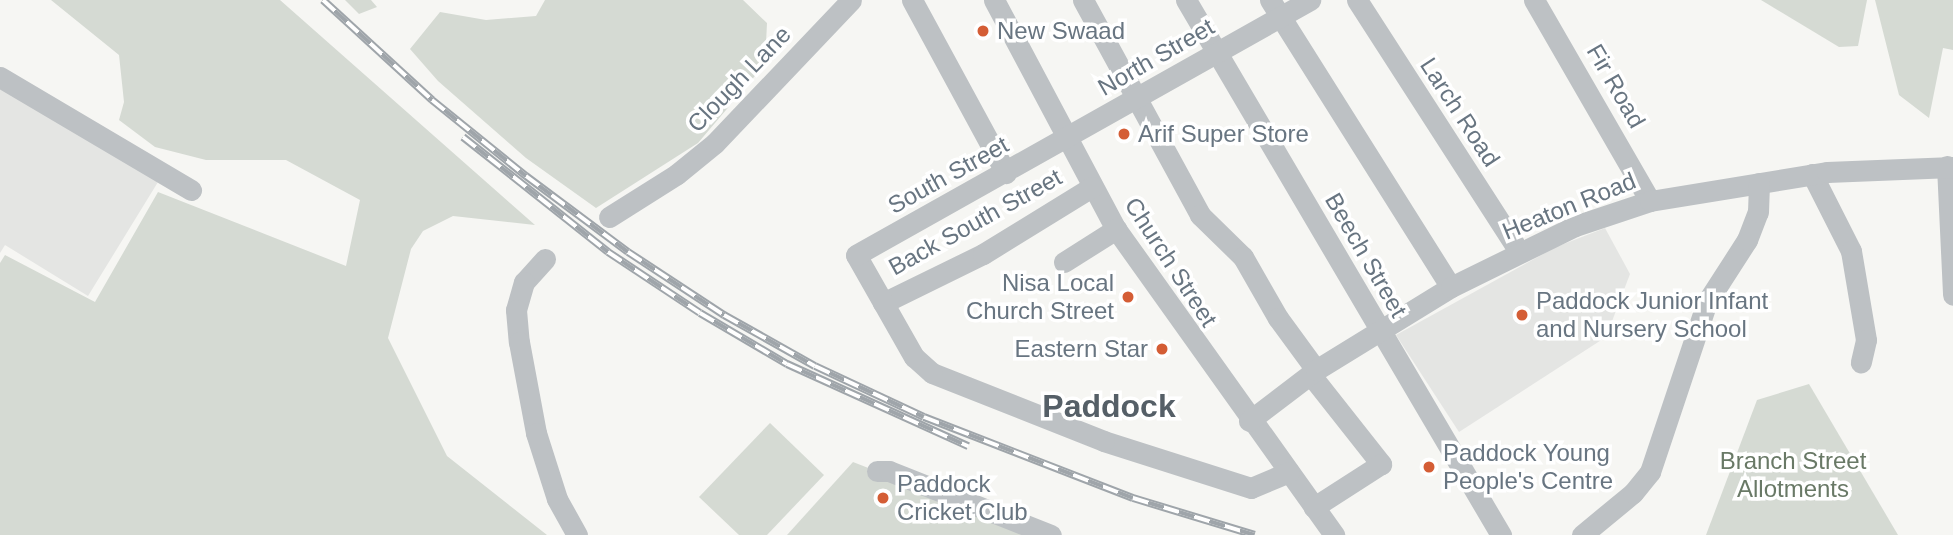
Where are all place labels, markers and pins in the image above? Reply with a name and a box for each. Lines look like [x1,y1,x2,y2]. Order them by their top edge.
place label: New Swaad [997,17,1125,45]
marker: New Swaad [975,23,991,39]
place label: Arif Super Store [1138,120,1309,148]
marker: Arif Super Store [1116,126,1132,142]
place label: Nisa Local Church Street [966,269,1114,325]
place label: Paddock Junior Infant and Nursery School [1536,287,1768,343]
marker: Nisa Local Church Street [1120,289,1136,305]
marker: Paddock Junior Infant and Nursery School [1514,307,1530,323]
place label: Eastern Star [1015,335,1148,363]
marker: Eastern Star [1154,341,1170,357]
place label: Paddock Young People's Centre [1443,439,1613,495]
marker: Paddock Young People's Centre [1421,459,1437,475]
place label: Paddock Cricket Club [897,470,1028,526]
marker: Paddock Cricket Club [875,490,891,506]

